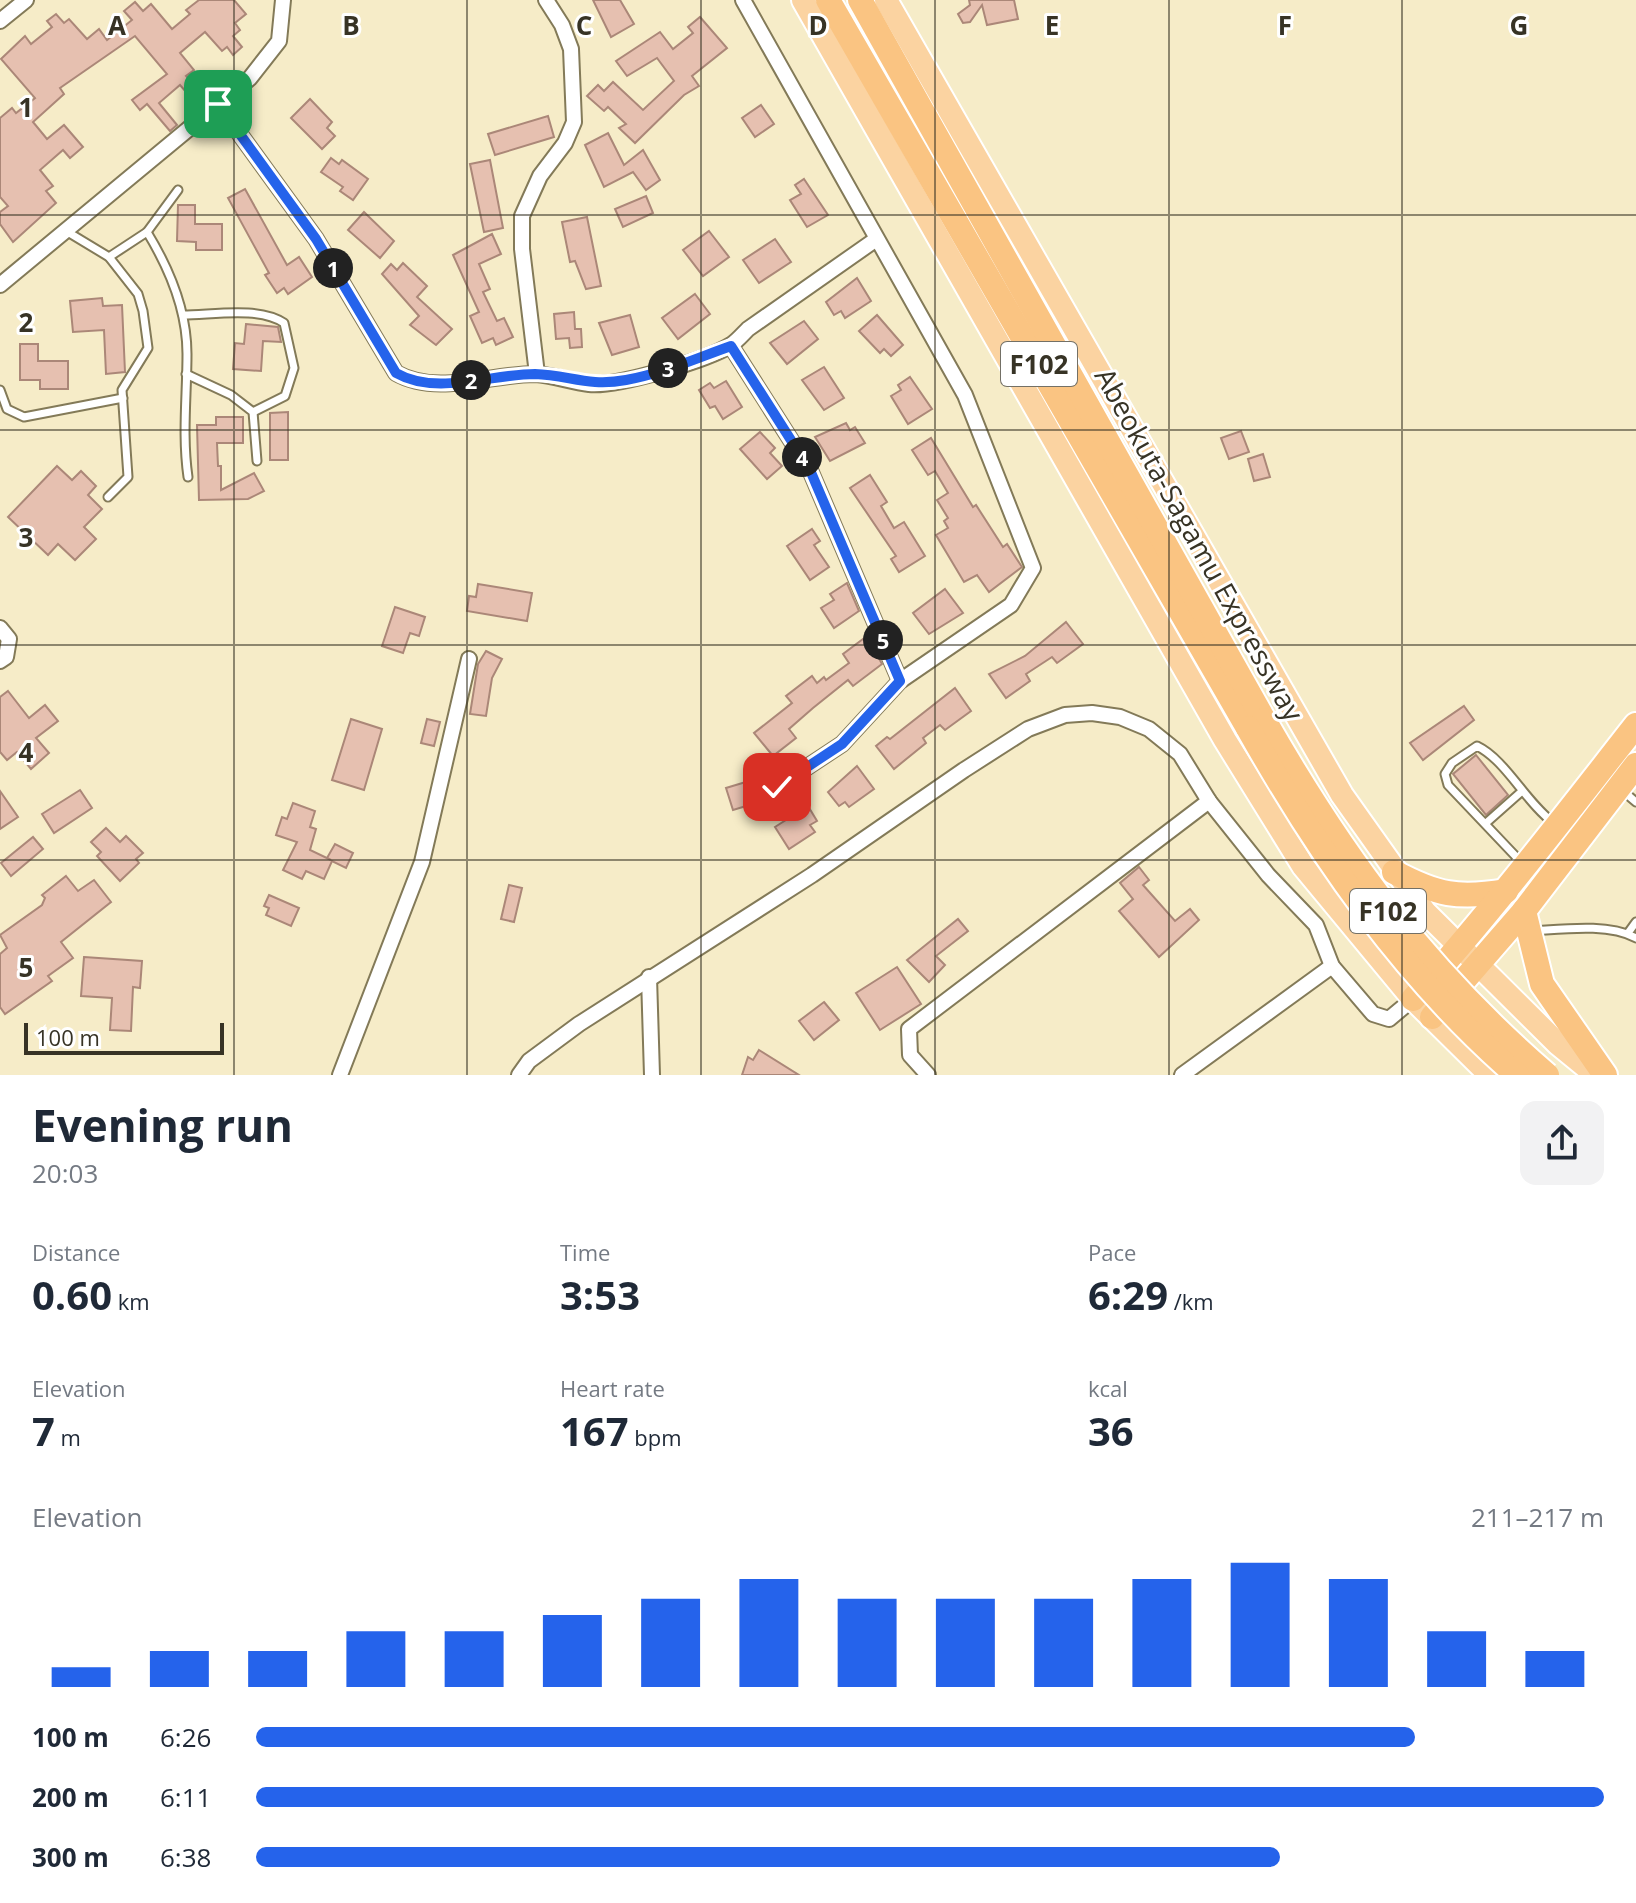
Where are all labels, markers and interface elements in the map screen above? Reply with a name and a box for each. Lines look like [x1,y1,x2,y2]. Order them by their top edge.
text: A [108,7,126,43]
text: B [342,7,360,43]
text: C [576,7,592,43]
text: D [808,7,828,43]
text: E [1045,7,1059,43]
text: F [1278,7,1292,43]
text: G [1510,7,1528,43]
pin [184,70,252,138]
icon: arrive [196,82,240,126]
text: 1 [19,89,33,125]
pin: 1 [313,248,353,288]
text: 1 [327,253,339,283]
text: 2 [19,304,34,340]
road number: F102 [1001,342,1077,386]
pin: 3 [648,348,688,388]
text: 3 [662,353,674,383]
pin: 2 [451,360,491,400]
street label: Abeokuta-Sagamu Expressway [1087,361,1314,728]
text: 2 [465,365,477,395]
pin: 4 [782,437,822,477]
text: 4 [796,442,808,472]
text: 3 [19,519,33,555]
pin: 5 [863,620,903,660]
text: 5 [877,625,889,655]
text: 4 [19,734,34,770]
pin [743,753,811,821]
icon: check [755,765,799,809]
road number: F102 [1350,889,1426,933]
text: 5 [19,949,33,985]
scale bar [24,1019,224,1055]
text: 100 m [36,1022,100,1052]
text: Evening run [32,1095,293,1155]
button: share [1520,1101,1604,1185]
text: 20:03 [32,1155,98,1191]
text: Distance [32,1237,120,1267]
text: Time [560,1237,610,1267]
text: Pace [1088,1237,1136,1267]
text: 0.60 [32,1267,112,1322]
text: 3:53 [560,1267,640,1322]
text: 6:29 [1088,1267,1168,1322]
text: km [112,1286,150,1316]
text: /km [1168,1286,1214,1316]
text: Elevation [32,1373,125,1403]
text: Heart rate [560,1373,665,1403]
text: kcal [1088,1373,1128,1403]
text: 7 [32,1403,55,1458]
text: 167 [560,1403,629,1458]
text: 36 [1088,1403,1134,1458]
text: m [55,1422,81,1452]
text: bpm [629,1422,682,1452]
text: Elevation [32,1499,142,1535]
text: 211–217 m [1471,1499,1604,1535]
text: 100 m [32,1719,109,1755]
text: 6:26 [160,1719,211,1755]
text: 200 m [32,1779,109,1815]
text: 6:11 [160,1779,211,1815]
text: 300 m [32,1839,109,1875]
text: 6:38 [160,1839,211,1875]

